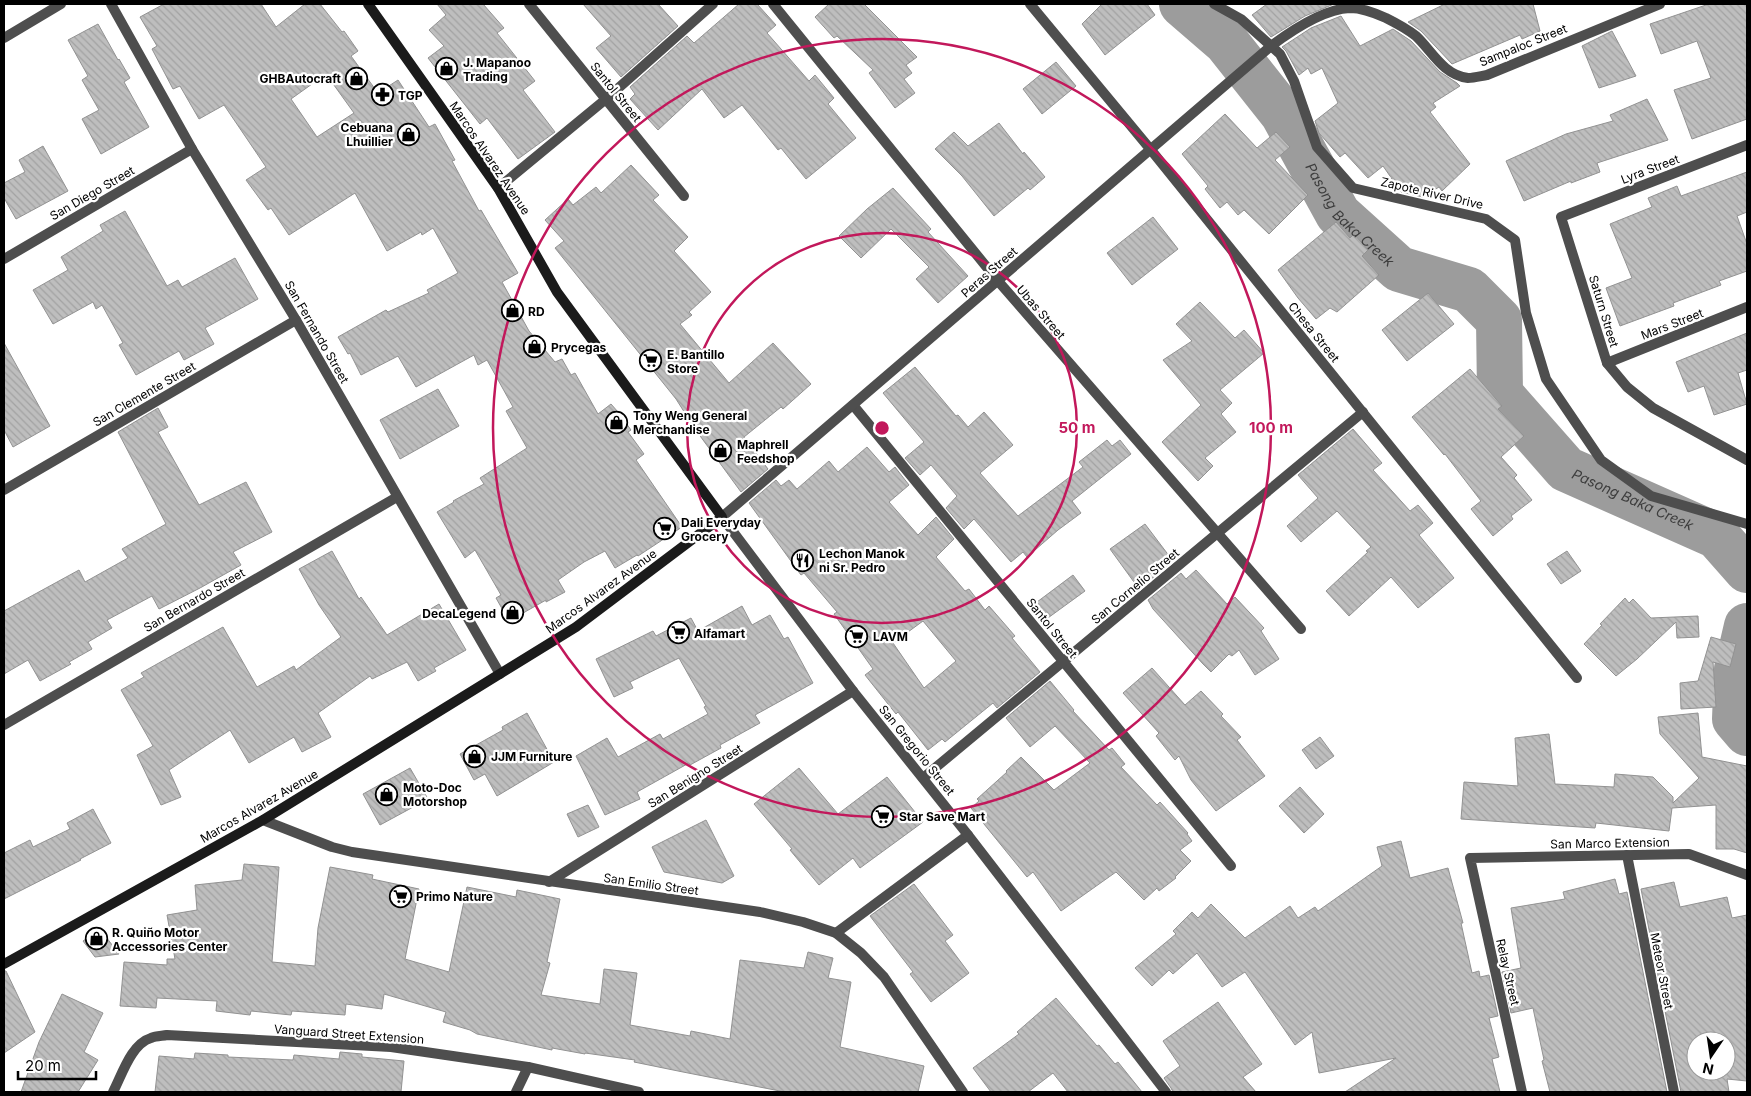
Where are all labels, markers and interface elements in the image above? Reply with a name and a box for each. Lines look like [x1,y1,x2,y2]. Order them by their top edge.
street label: Sampaloc Street [1477,21,1569,69]
place label: J. Mapanoo Trading [463,55,531,84]
shop icon: J. Mapanoo Trading [435,57,459,81]
street label: Santol Street [587,59,645,125]
shop icon: GHBAutocraft [345,66,369,90]
place label: GHBAutocraft [260,71,342,86]
pharmacy icon: TGP [370,83,394,107]
place label: TGP [398,88,423,103]
street label: Marcos Alvarez Avenue [446,98,534,218]
place label: Cebuana Lhuillier [341,120,393,149]
shop icon: Cebuana Lhuillier [397,122,421,146]
street label: Lyra Street [1619,151,1681,187]
water label: Pasong Baka Creek [1303,159,1398,270]
street label: San Diego Street [47,163,137,223]
street label: Zapote River Drive [1379,174,1485,212]
street label: Peras Street [958,244,1020,300]
street label: Saturn Street [1586,273,1622,349]
street label: San Fernando Street [282,278,353,386]
street label: Ubas Street [1013,282,1069,342]
shop icon: RD [500,299,524,323]
street label: Chesa Street [1285,299,1343,365]
place label: RD [528,304,545,319]
street label: Mars Street [1639,305,1705,343]
shop icon: Prycegas [523,335,547,359]
place label: Prycegas [551,340,607,355]
place label: E. Bantillo Store [667,347,725,376]
supermarket icon: E. Bantillo Store [639,349,663,373]
street label: San Clemente Street [90,358,198,430]
place label: Tony Weng General Merchandise [633,408,747,437]
shop icon: Tony Weng General Merchandise [605,410,629,434]
text: 50 m [1059,418,1095,437]
text: 100 m [1249,418,1293,437]
centre of rings [873,419,891,437]
place label: Maphrell Feedshop [737,437,795,466]
shop icon: Maphrell Feedshop [709,439,733,463]
water label: Pasong Baka Creek [1570,464,1697,533]
place label: Dali Everyday Grocery [681,515,762,544]
supermarket icon: Dali Everyday Grocery [653,517,677,541]
street label: San Cornelio Street [1088,545,1182,627]
street label: Marcos Alvarez Avenue [543,546,659,636]
place label: Lechon Manok ni Sr. Pedro [819,546,905,575]
restaurant icon: Lechon Manok ni Sr. Pedro [791,548,815,572]
street label: San Bernardo Street [141,565,247,635]
street label: Santol Street [1023,595,1081,661]
shop icon: DecaLegend [500,601,524,625]
place label: DecaLegend [422,606,496,621]
supermarket icon: Alfamart [666,621,690,645]
supermarket icon: LAVM [845,624,869,648]
place label: Alfamart [694,626,746,641]
place label: LAVM [873,629,908,644]
street label: San Gregorio Street [876,702,958,798]
street label: San Benigno Street [645,741,745,811]
shop icon: JJM Furniture [463,744,487,768]
place label: JJM Furniture [491,749,572,764]
street label: Marcos Alvarez Avenue [197,766,321,846]
place label: Moto-Doc Motorshop [403,780,468,809]
shop icon: Moto-Doc Motorshop [375,782,399,806]
supermarket icon: Star Save Mart [871,804,895,828]
place label: Star Save Mart [899,809,986,824]
street label: San Marco Extension [1550,834,1670,852]
street label: San Emilio Street [603,870,700,898]
supermarket icon: Primo Nature [388,884,412,908]
place label: Primo Nature [416,889,493,904]
place label: R. Quiño Motor Accessories Center [112,925,228,954]
shop icon: R. Quiño Motor Accessories Center [84,927,108,951]
street label: Meteor Street [1647,931,1677,1011]
street label: Relay Street [1493,937,1523,1007]
street label: Vanguard Street Extension [273,1021,425,1047]
north arrow [1686,1031,1736,1081]
scale bar [18,1048,95,1080]
text: 20 m [25,1056,61,1075]
text: N [1701,1060,1715,1079]

